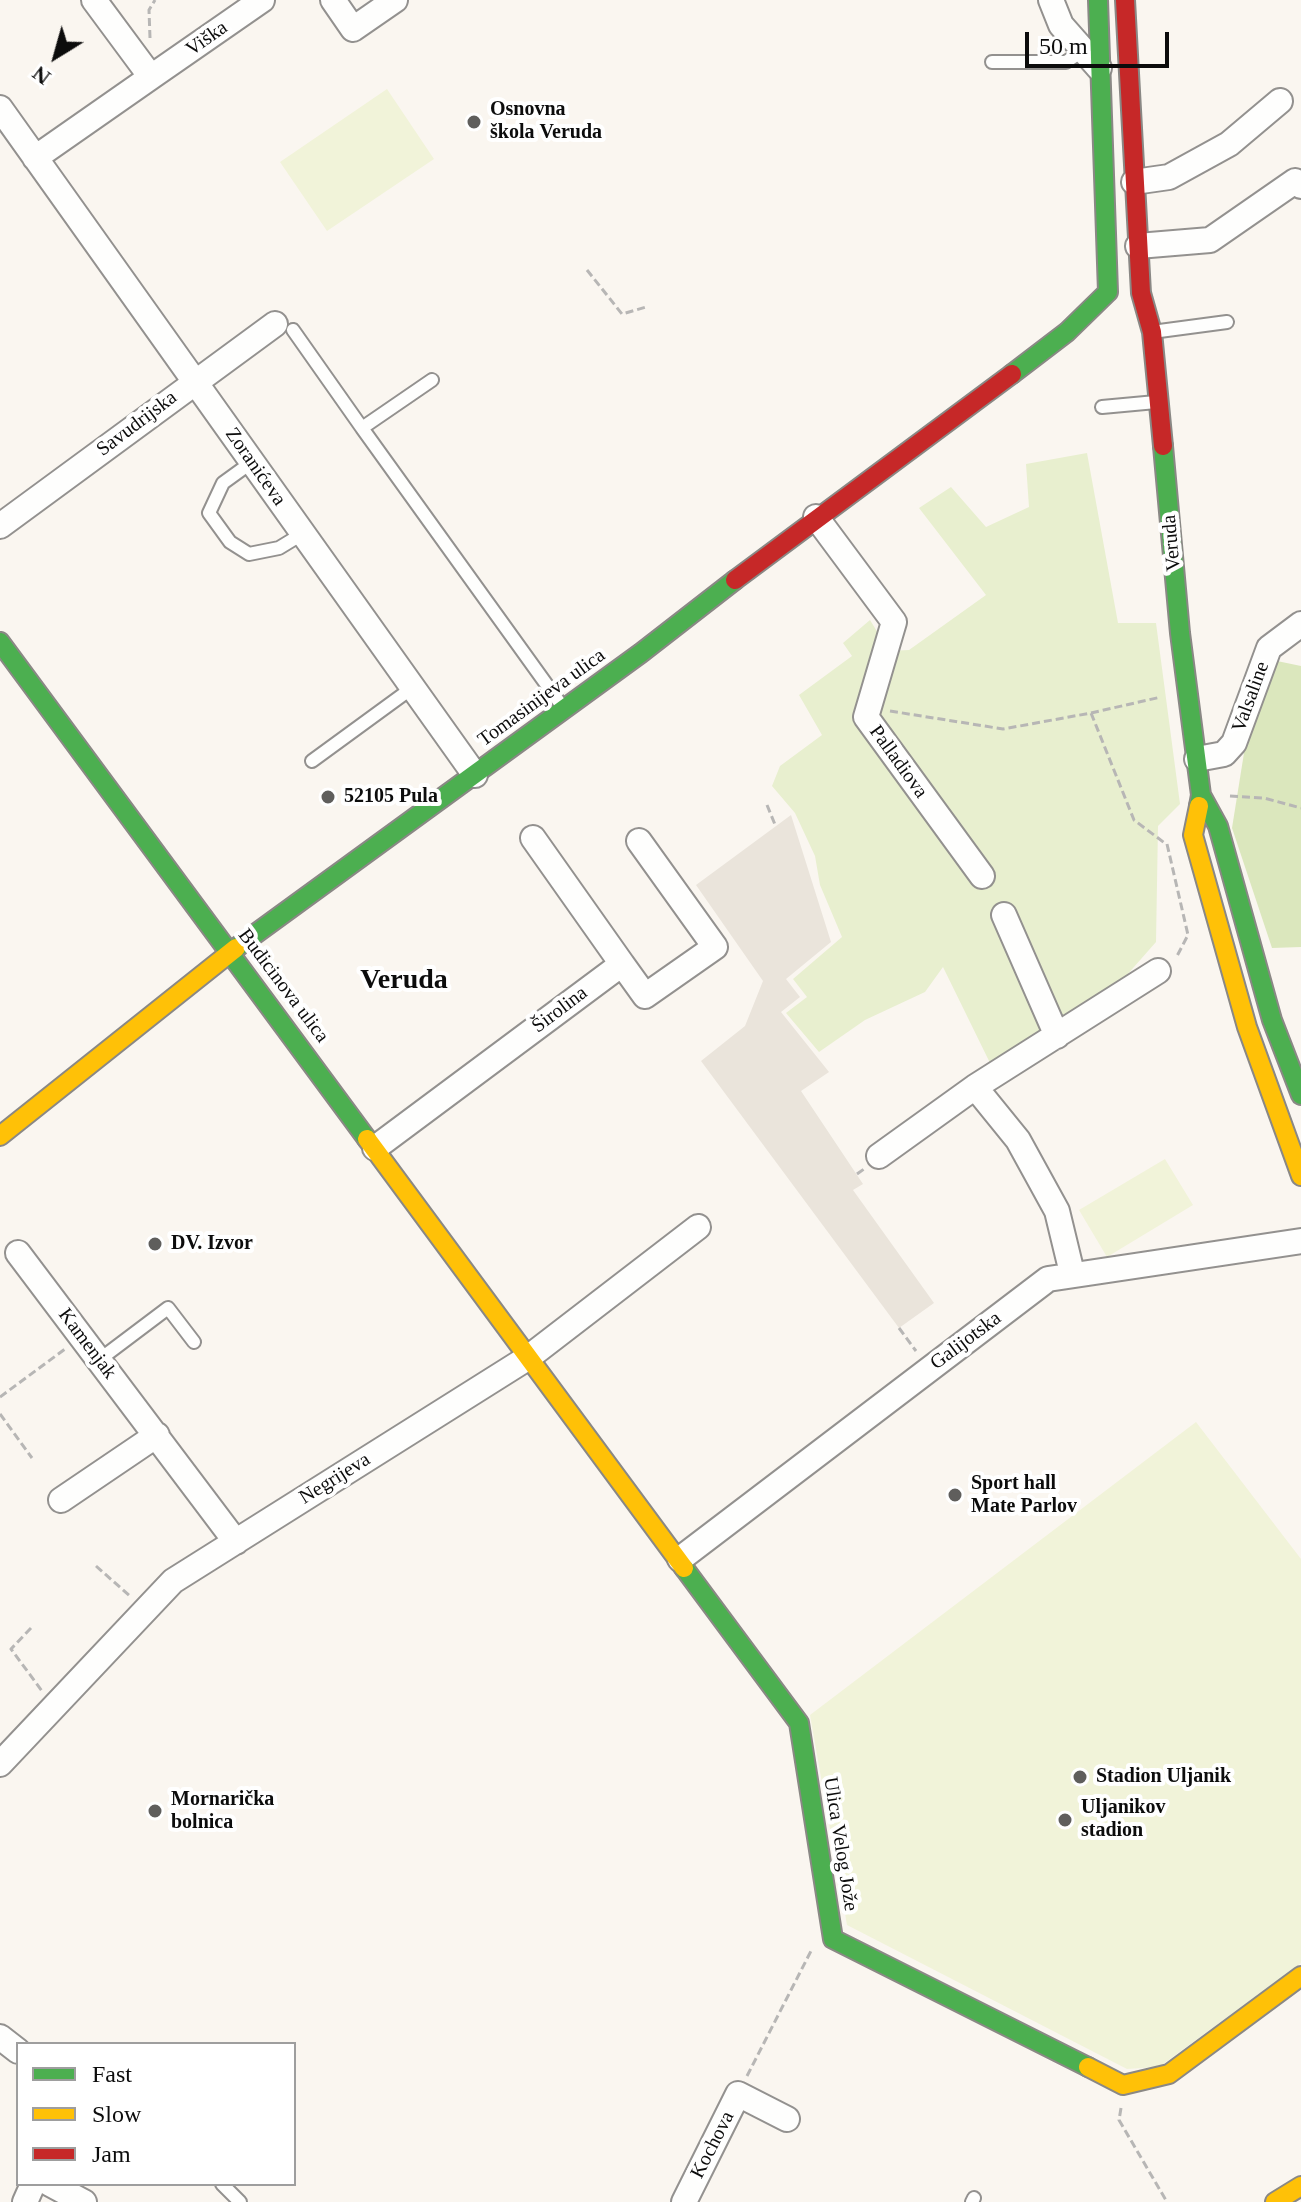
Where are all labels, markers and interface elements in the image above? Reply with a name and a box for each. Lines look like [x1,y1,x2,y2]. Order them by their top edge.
north arrow [16,16,96,96]
street label: Viška [181,16,233,62]
scale bar [1029,16,1173,66]
text: 50 m [1039,33,1088,59]
text: N [27,61,55,90]
place label: Osnovna škola Veruda [490,98,602,145]
marker: Osnovna škola Veruda [465,113,483,131]
street label: Savudrijska [92,386,182,462]
street label: Zoranićeva [219,423,291,511]
street label: Veruda [1158,514,1186,572]
street label: Tomasinijeva ulica [474,644,610,752]
street label: Valsaline [1227,658,1275,736]
street label: Palladiova [863,721,933,803]
place label: 52105 Pula [344,785,438,809]
marker: 52105 Pula [319,788,337,806]
street label: Budicinova ulica [232,924,334,1048]
district label: Veruda [360,964,448,998]
street label: Širolina [527,981,593,1039]
place label: DV. Izvor [171,1232,253,1256]
marker: DV. Izvor [146,1235,164,1253]
street label: Kamenjak [53,1304,121,1384]
street label: Galijotska [926,1307,1006,1375]
street label: Negrijeva [295,1448,375,1510]
place label: Sport hall Mate Parlov [971,1472,1077,1519]
marker: Sport hall Mate Parlov [946,1486,964,1504]
place label: Stadion Uljanik [1096,1765,1231,1789]
marker: Stadion Uljanik [1071,1768,1089,1786]
street label: Ulica Velog Jože [818,1775,862,1913]
place label: Mornarička bolnica [171,1788,274,1835]
place label: Uljanikov stadion [1081,1796,1165,1843]
marker: Mornarička bolnica [146,1802,164,1820]
marker: Uljanikov stadion [1056,1811,1074,1829]
legend [16,2042,296,2186]
text: Fast [92,2061,132,2087]
text: Slow [92,2101,141,2127]
street label: Kochova [686,2107,740,2183]
text: Jam [92,2141,131,2167]

